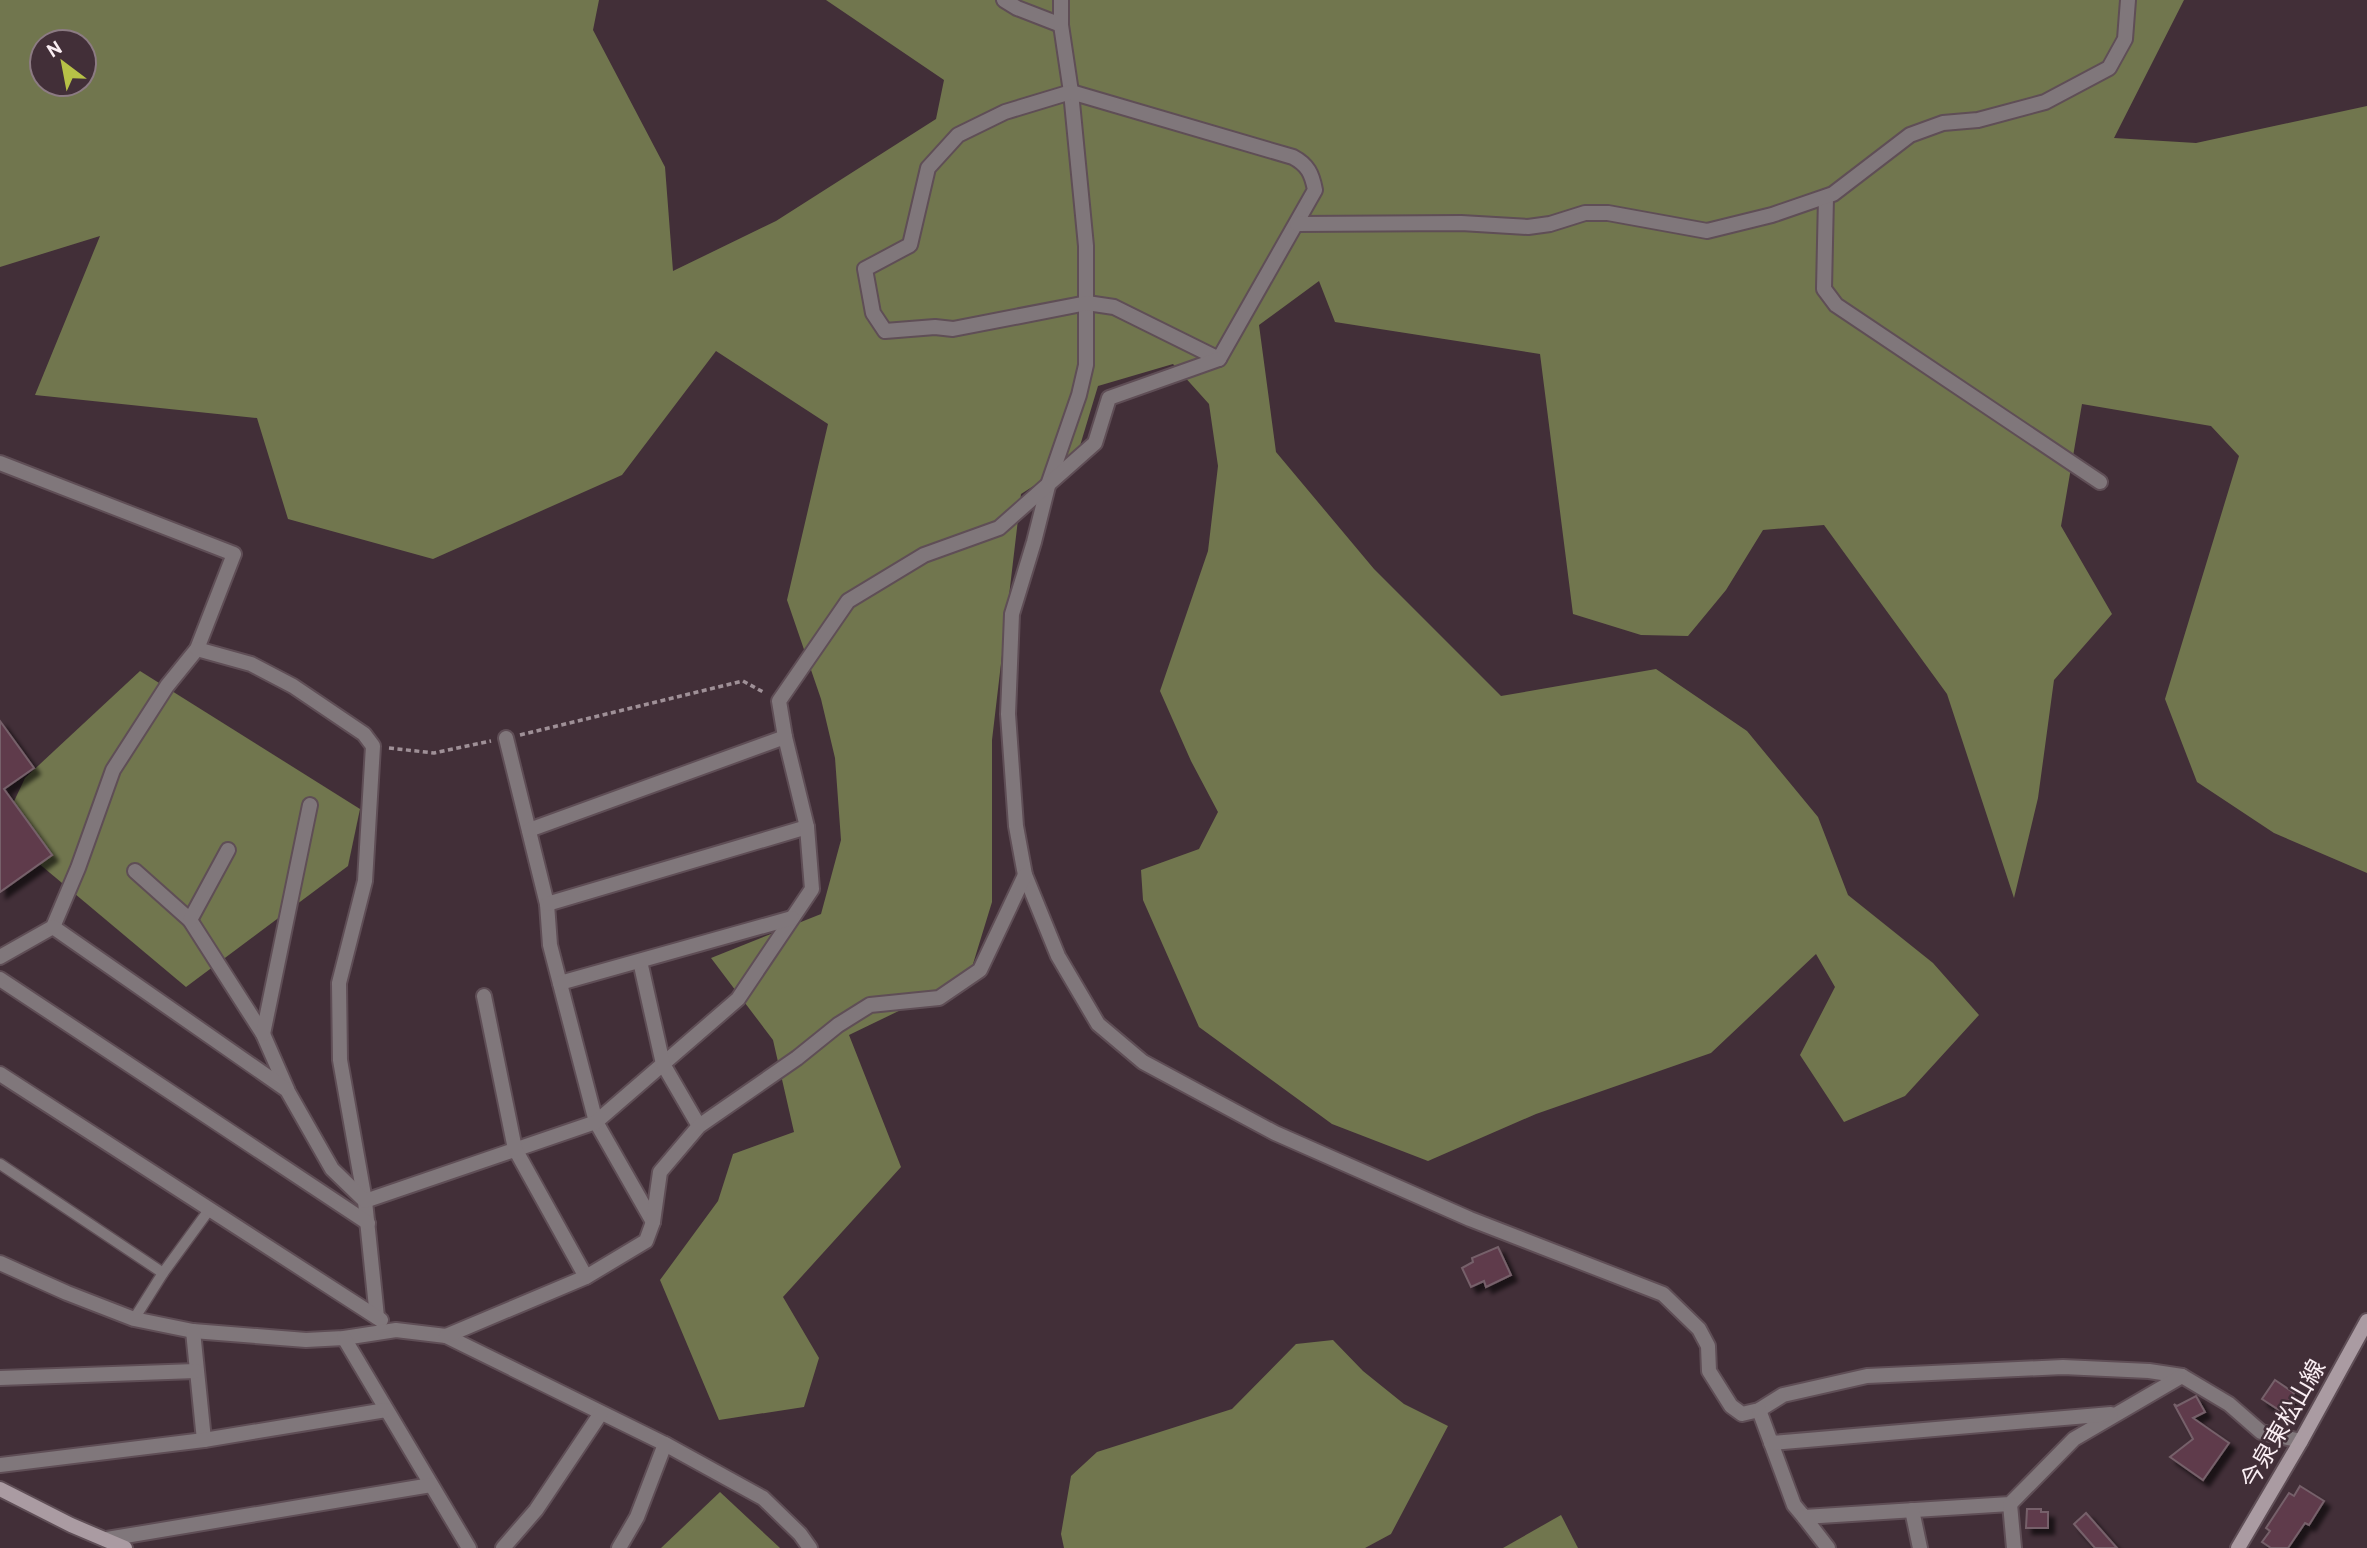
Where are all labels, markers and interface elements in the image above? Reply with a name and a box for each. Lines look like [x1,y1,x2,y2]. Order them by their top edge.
north arrow [28,28,98,98]
text: N [43,36,67,64]
street label: 今泉東松山線 [2236,1355,2334,1495]

